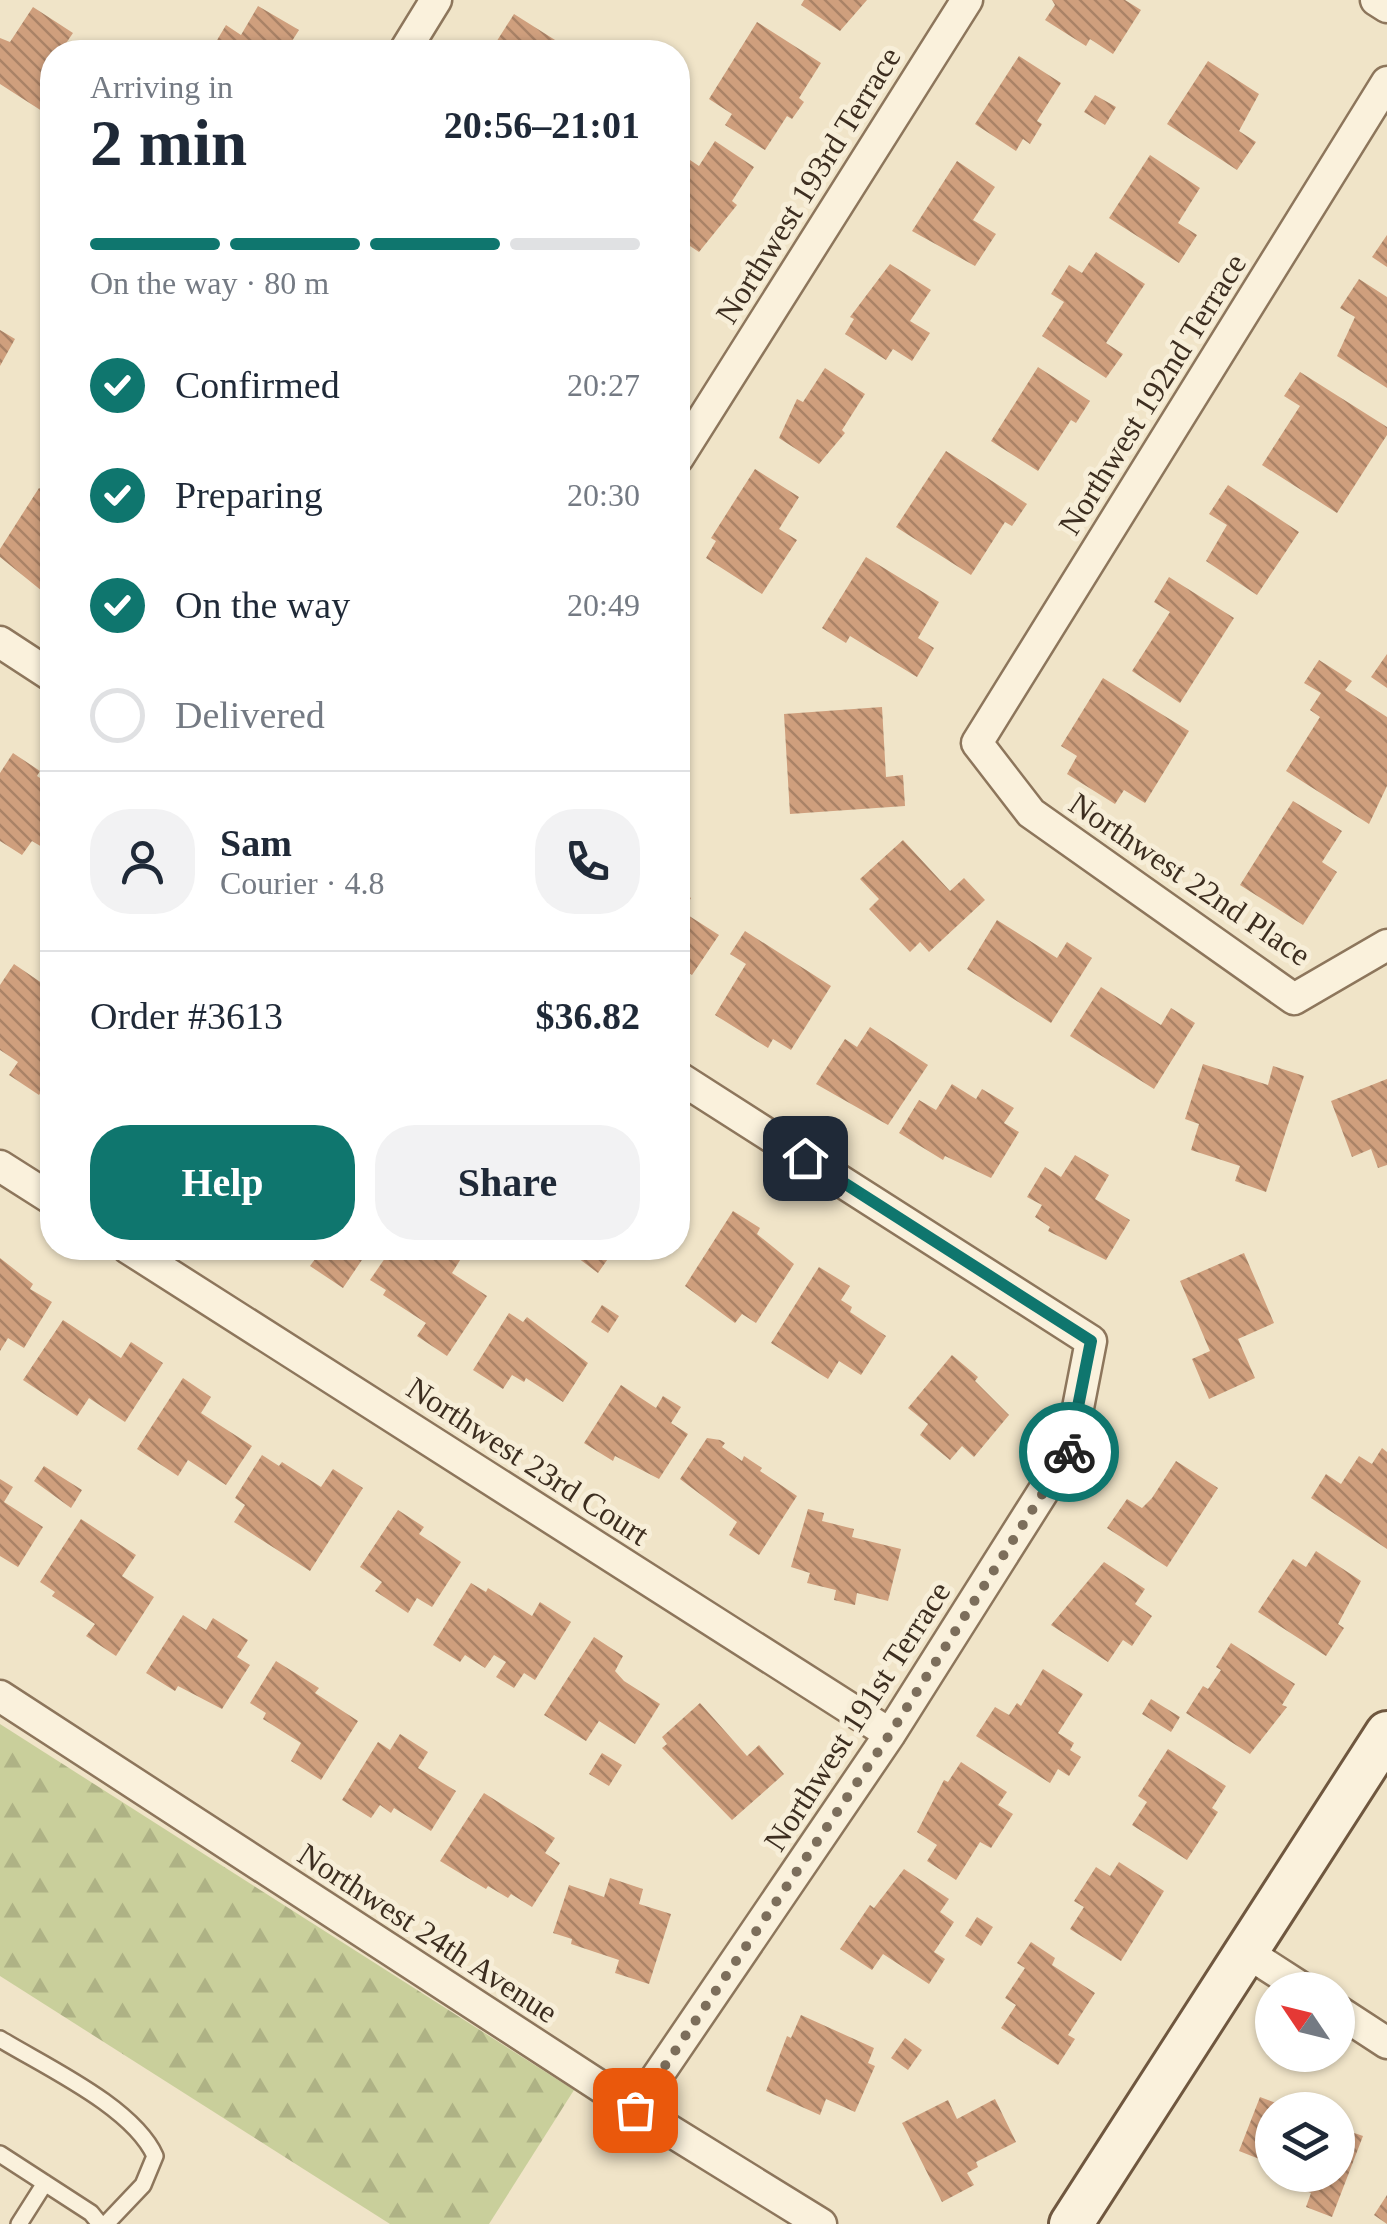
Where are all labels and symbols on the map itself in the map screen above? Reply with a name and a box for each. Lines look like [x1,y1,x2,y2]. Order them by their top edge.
street label: Northwest 193rd Terrace [708,40,908,330]
street label: Northwest 192nd Terrace [1051,247,1253,541]
street label: Northwest 22nd Place [1063,785,1317,973]
pin [763,1116,848,1201]
street label: Northwest 23rd Court [400,1369,656,1553]
courier [1019,1402,1119,1502]
street label: Northwest 191st Terrace [757,1575,957,1857]
street label: Northwest 24th Avenue [292,1836,564,2030]
north arrow [1255,1972,1355,2072]
pin [593,2068,678,2153]

